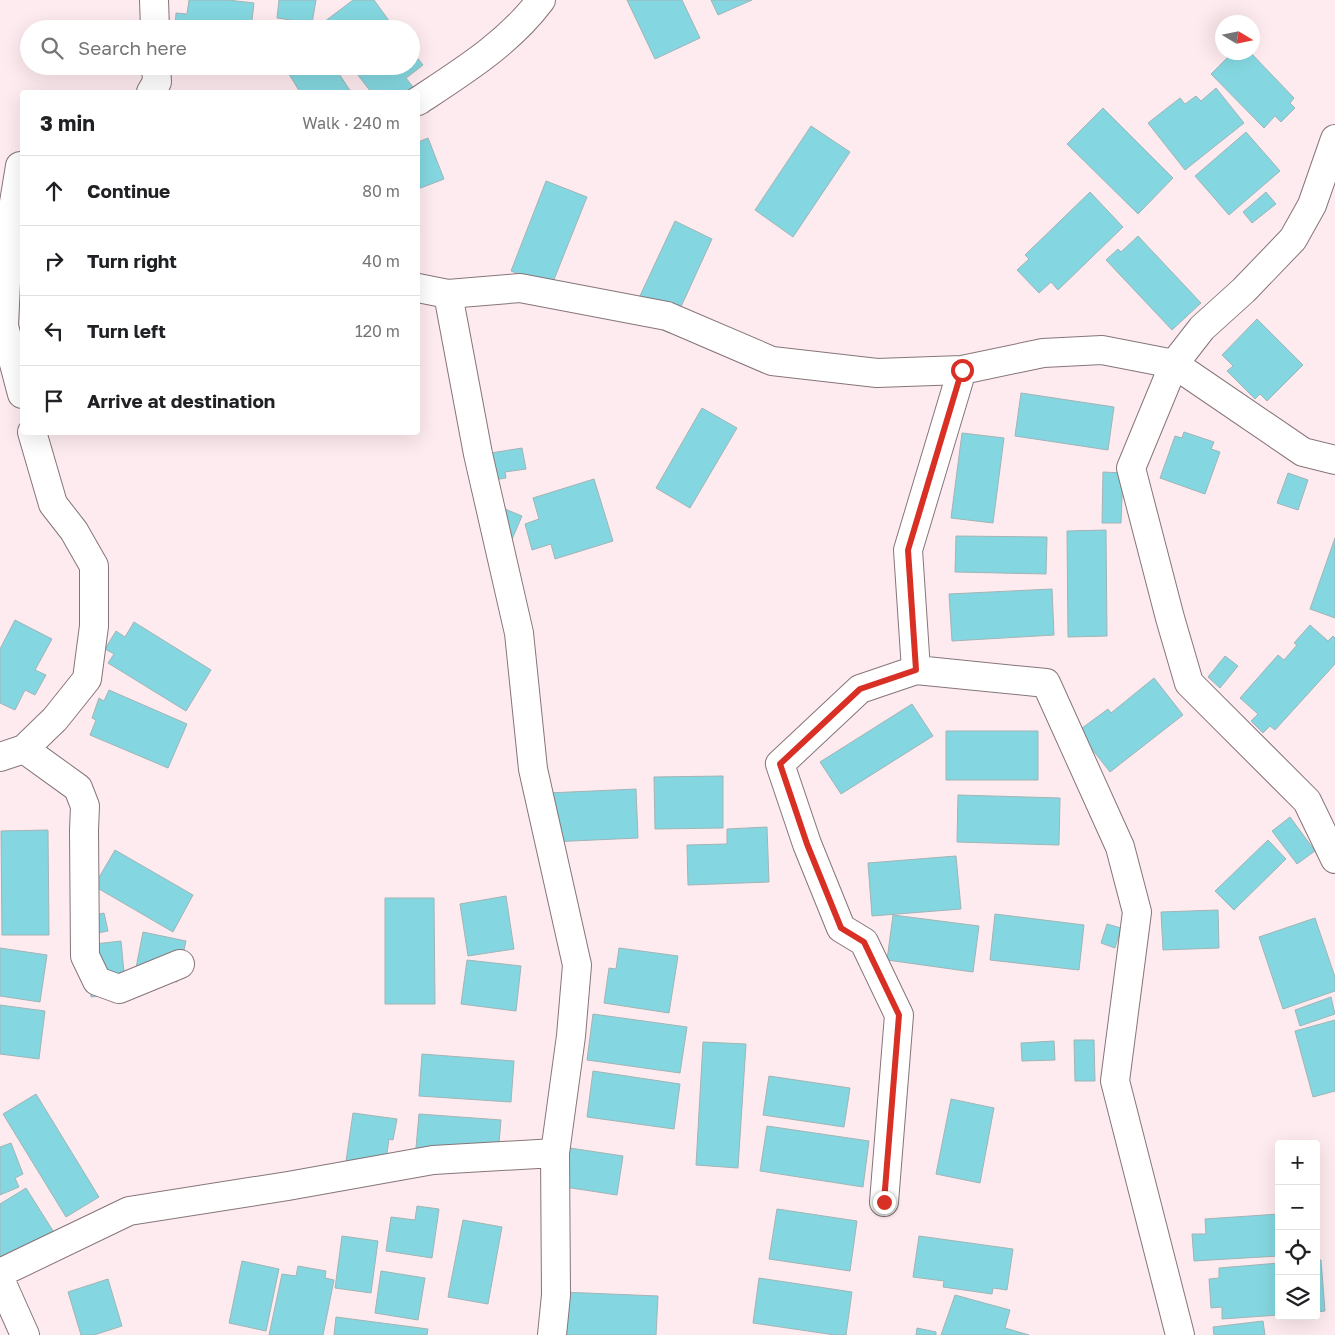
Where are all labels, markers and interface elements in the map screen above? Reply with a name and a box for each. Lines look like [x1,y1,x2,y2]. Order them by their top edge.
north arrow [1215,15,1260,60]
search box [20,20,420,75]
icon: search [38,34,66,62]
text: Search here [78,36,187,59]
text: 3 min [40,110,95,136]
text: Walk · 240 m [302,113,400,133]
icon: ahead [40,177,68,205]
text: Continue [87,179,170,202]
text: 80 m [362,181,400,201]
icon: right [40,247,68,275]
text: Turn right [87,249,177,272]
text: 40 m [362,251,400,271]
icon: left [40,317,68,345]
text: Turn left [87,319,166,342]
text: 120 m [355,321,400,341]
route start [951,359,974,382]
icon: arrive [40,387,68,415]
text: Arrive at destination [87,389,275,412]
map controls [1275,1140,1320,1320]
button: + [1275,1140,1320,1185]
button: − [1275,1185,1320,1230]
route end [873,1191,896,1214]
button: locate [1275,1230,1320,1275]
button: layers [1275,1275,1320,1320]

